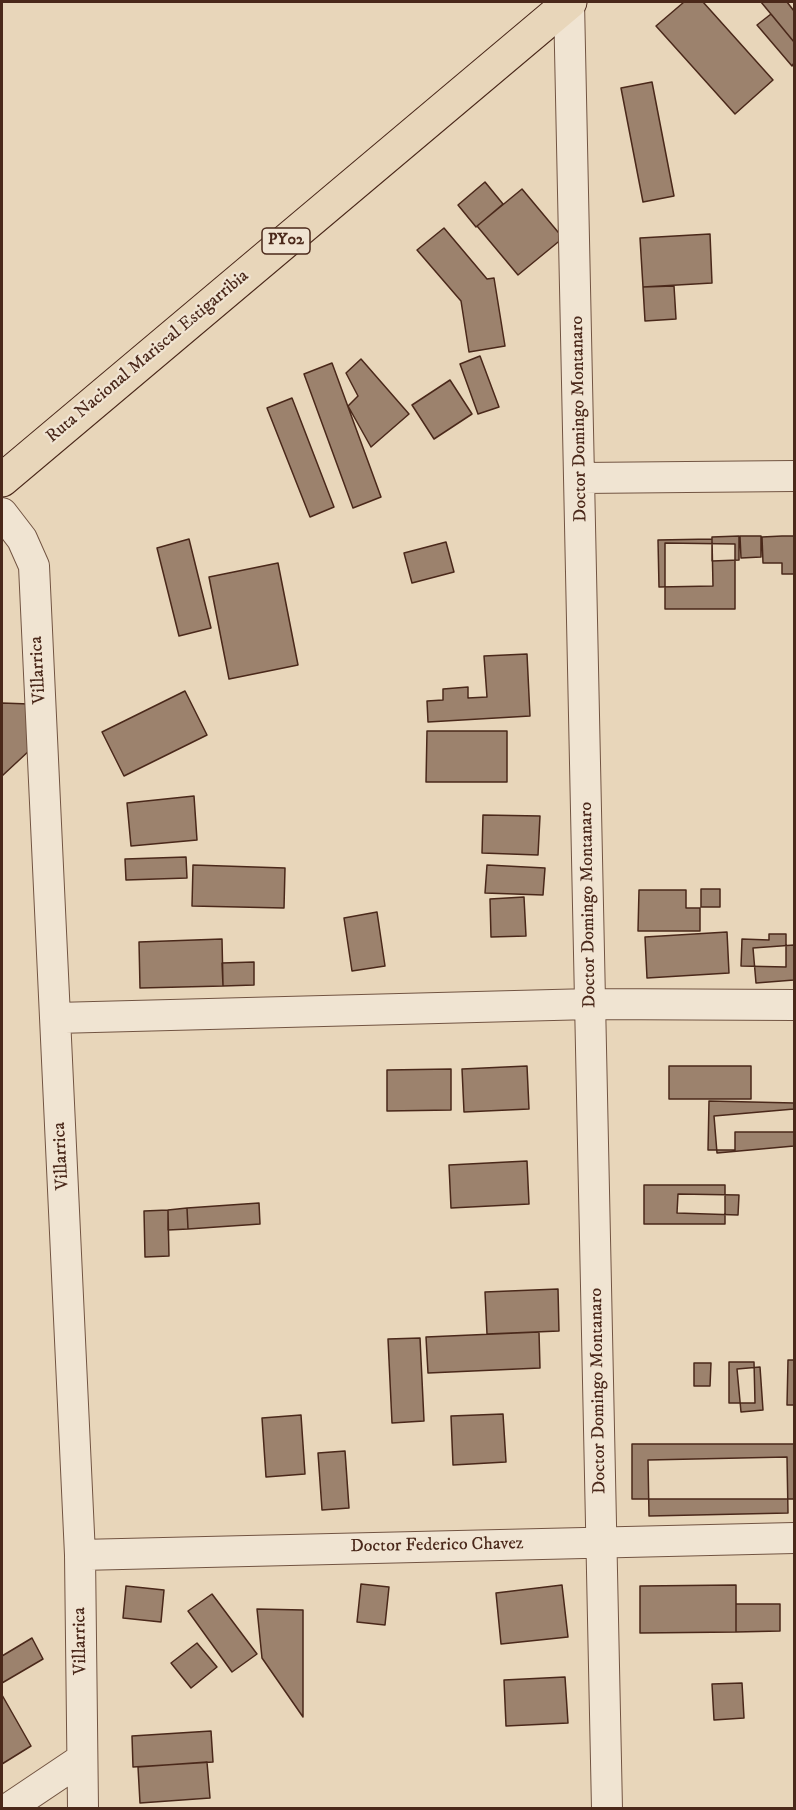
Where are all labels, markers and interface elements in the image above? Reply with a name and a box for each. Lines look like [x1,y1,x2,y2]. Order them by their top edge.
road number: PY02 [262,228,310,254]
street label: Ruta Nacional Mariscal Estigarribia [42,266,254,448]
street label: Doctor Domingo Montanaro [567,316,593,522]
street label: Villarrica [26,636,52,704]
street label: Doctor Domingo Montanaro [576,802,602,1008]
street label: Villarrica [49,1122,75,1190]
street label: Doctor Domingo Montanaro [586,1288,612,1494]
street label: Doctor Federico Chavez [350,1534,524,1558]
street label: Villarrica [70,1607,92,1675]

